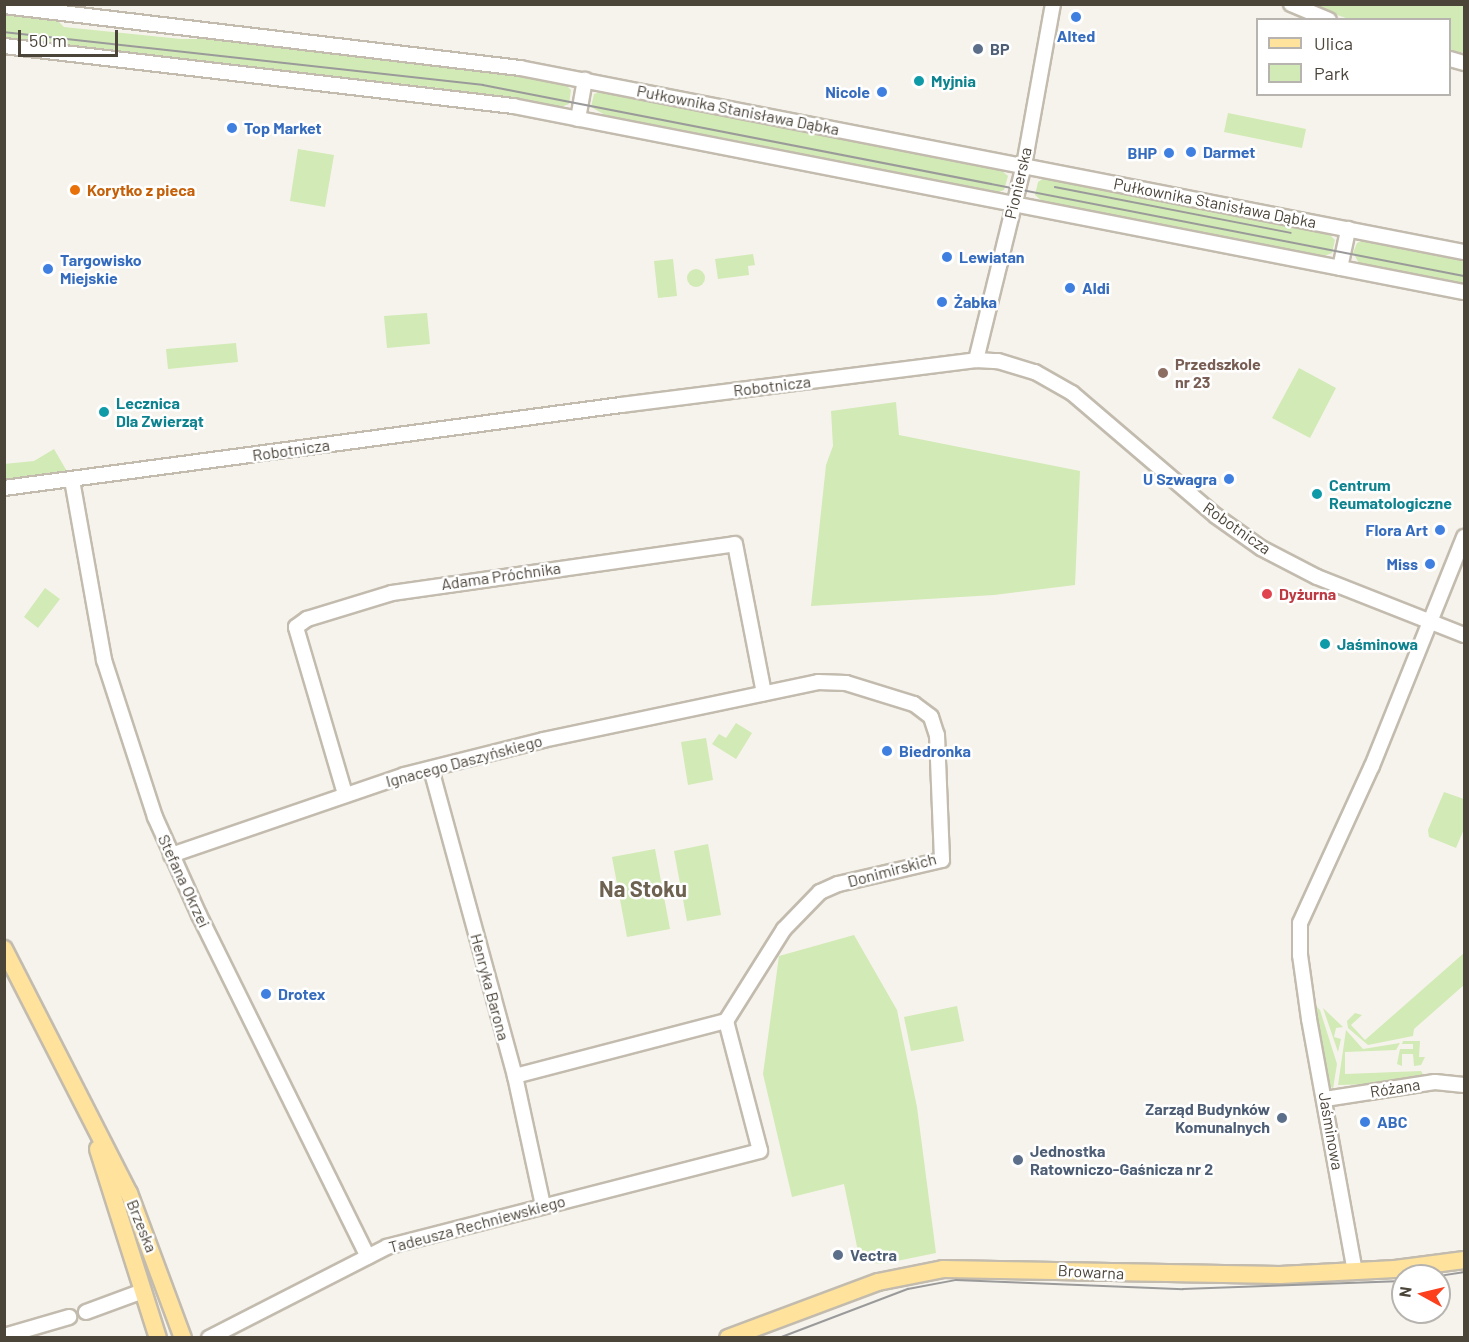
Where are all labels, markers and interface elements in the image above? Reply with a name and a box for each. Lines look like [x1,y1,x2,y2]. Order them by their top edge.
marker: Alted [1069,10,1083,24]
scale bar [21,18,122,56]
legend [1256,18,1451,96]
place label: Alted [1057,26,1095,46]
text: 50 m [29,29,67,51]
text: Ulica [1314,32,1353,54]
place label: BP [990,39,1009,59]
marker: BP [971,42,985,56]
text: Park [1314,62,1349,84]
place label: Myjnia [931,71,976,91]
marker: Myjnia [912,74,926,88]
street label: Pułkownika Stanisława Dąbka [635,81,841,139]
place label: Nicole [825,82,870,102]
marker: Nicole [875,85,889,99]
place label: Top Market [244,118,322,138]
marker: Top Market [225,121,239,135]
place label: Darmet [1203,142,1255,162]
place label: BHP [1127,143,1157,163]
street label: Pionierska [1000,145,1036,221]
marker: Darmet [1184,145,1198,159]
marker: BHP [1162,146,1176,160]
street label: Pułkownika Stanisława Dąbka [1112,174,1318,232]
place label: Korytko z pieca [87,180,195,200]
marker: Korytko z pieca [68,183,82,197]
place label: Lewiatan [959,247,1025,267]
place label: Targowisko Miejskie [60,250,142,288]
marker: Lewiatan [940,250,954,264]
marker: Targowisko Miejskie [41,262,55,276]
place label: Aldi [1082,278,1110,298]
marker: Aldi [1063,281,1077,295]
place label: Żabka [954,292,997,312]
marker: Żabka [935,295,949,309]
place label: Przedszkole nr 23 [1175,354,1261,392]
marker: Przedszkole nr 23 [1156,366,1170,380]
street label: Robotnicza [732,372,812,400]
place label: Lecznica Dla Zwierząt [116,393,204,431]
marker: Lecznica Dla Zwierząt [97,405,111,419]
street label: Robotnicza [251,435,331,465]
place label: U Szwagra [1143,469,1217,489]
marker: U Szwagra [1222,472,1236,486]
place label: Centrum Reumatologiczne [1329,475,1452,513]
marker: Centrum Reumatologiczne [1310,487,1324,501]
street label: Robotnicza [1200,498,1274,558]
place label: Flora Art [1366,520,1428,540]
marker: Flora Art [1433,523,1447,537]
place label: Miss [1387,554,1418,574]
marker: Miss [1423,557,1437,571]
street label: Adama Próchnika [440,558,562,594]
place label: Dyżurna [1279,584,1336,604]
marker: Dyżurna [1260,587,1274,601]
place label: Jaśminowa [1337,634,1418,654]
marker: Jaśminowa [1318,637,1332,651]
street label: Ignacego Daszyńskiego [384,731,544,791]
place label: Biedronka [899,741,971,761]
marker: Biedronka [880,744,894,758]
street label: Stefana Okrzei [154,831,214,931]
street label: Donimirskich [846,849,938,891]
district label: Na Stoku [599,876,687,902]
street label: Henryka Barona [467,931,513,1043]
place label: Drotex [278,984,325,1004]
marker: Drotex [259,987,273,1001]
street label: Różana [1369,1075,1421,1101]
street label: Jaśminowa [1315,1090,1347,1172]
place label: Zarząd Budynków Komunalnych [1145,1099,1270,1137]
marker: Zarząd Budynków Komunalnych [1275,1111,1289,1125]
place label: ABC [1377,1112,1407,1132]
marker: ABC [1358,1115,1372,1129]
place label: Jednostka Ratowniczo-Gaśnicza nr 2 [1030,1141,1213,1179]
marker: Jednostka Ratowniczo-Gaśnicza nr 2 [1011,1153,1025,1167]
street label: Tadeusza Rechniewskiego [387,1191,567,1257]
street label: Brzeska [123,1197,161,1255]
place label: Vectra [850,1245,897,1265]
marker: Vectra [831,1248,845,1262]
street label: Browarna [1057,1261,1125,1283]
north arrow [1391,1264,1451,1324]
text: N [1395,1285,1415,1298]

